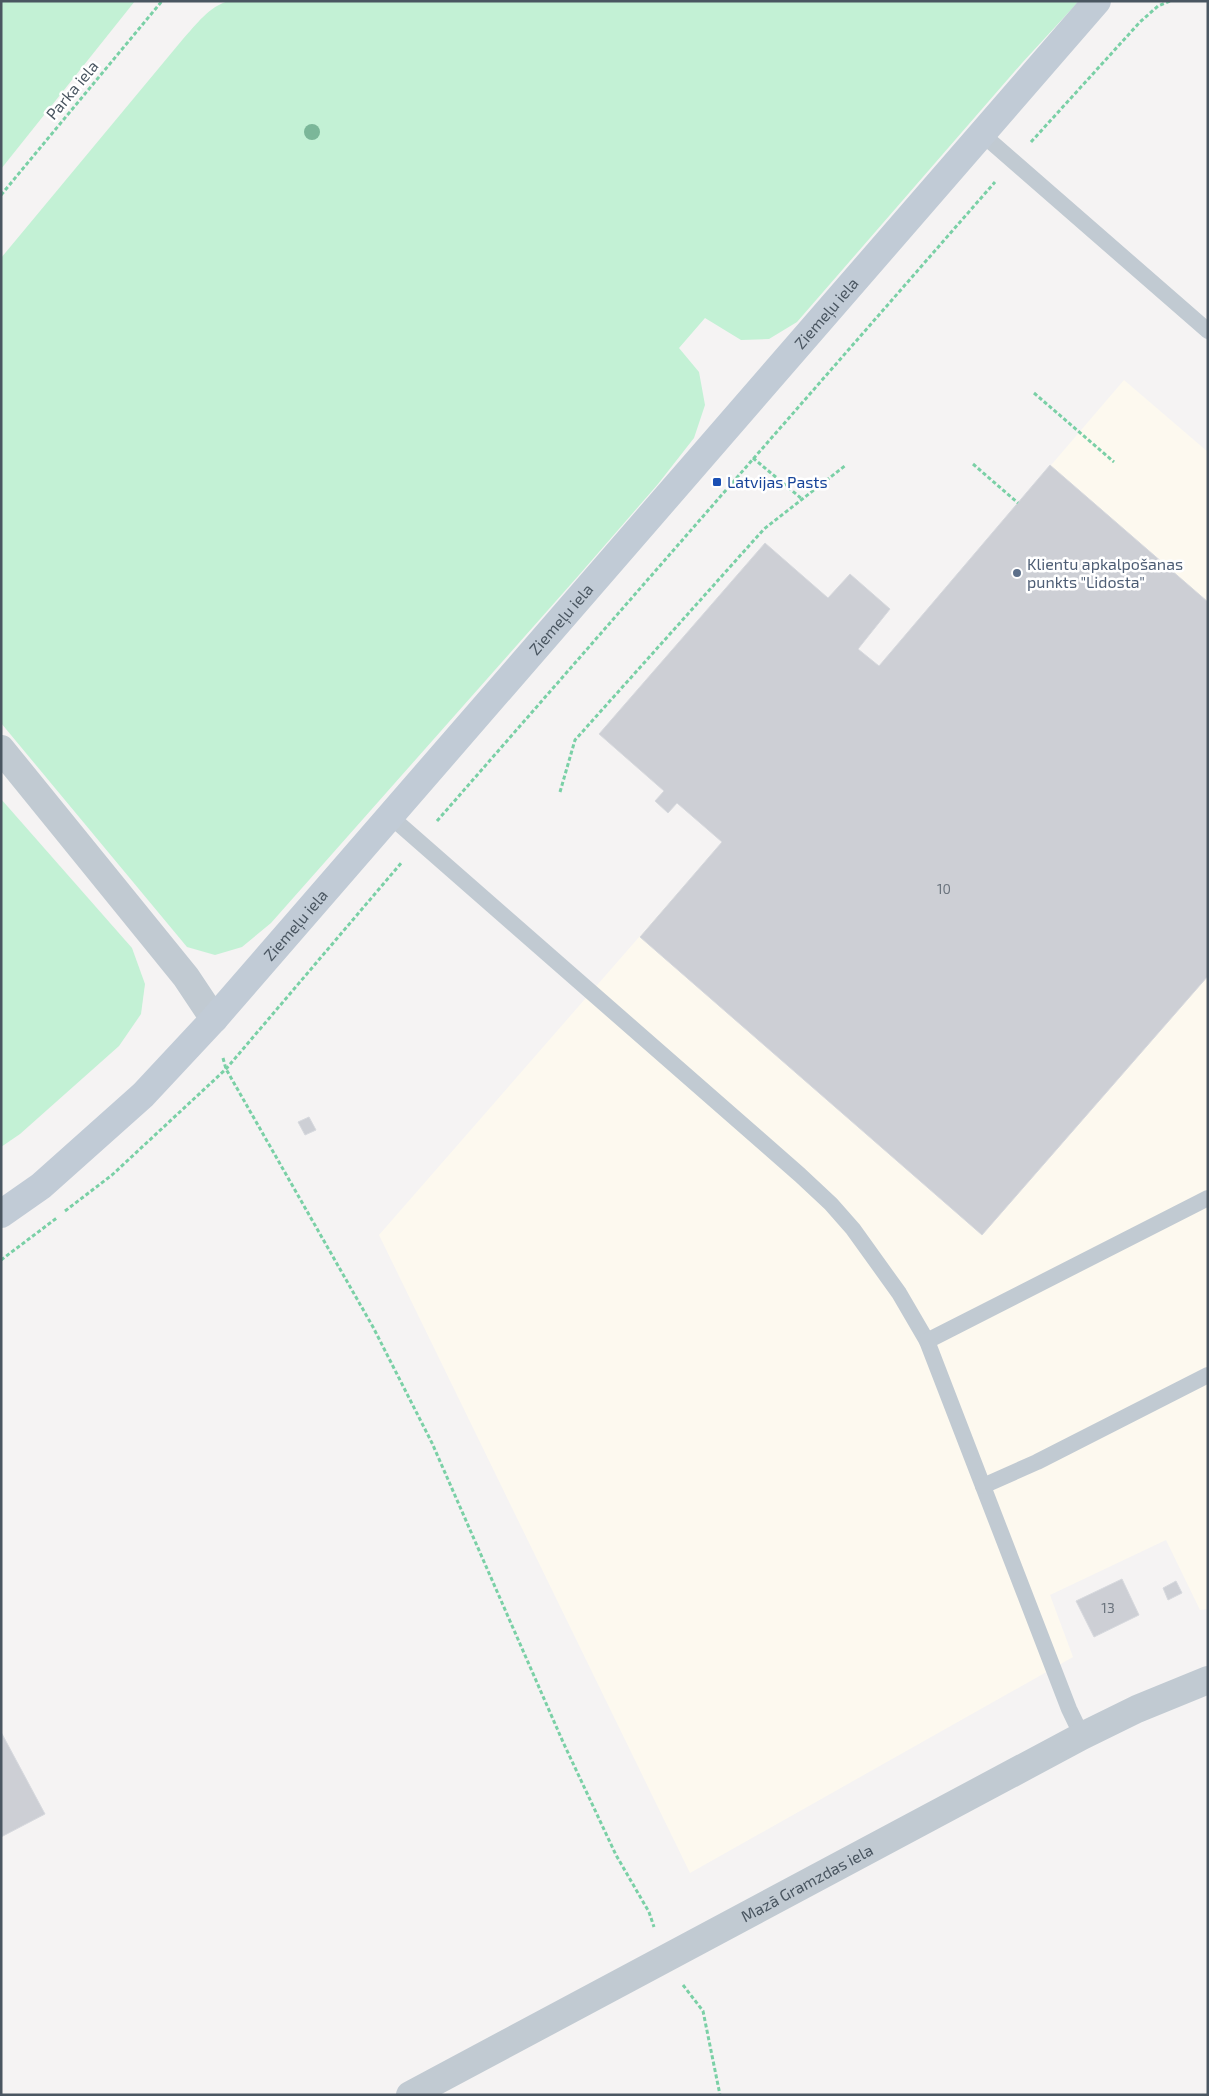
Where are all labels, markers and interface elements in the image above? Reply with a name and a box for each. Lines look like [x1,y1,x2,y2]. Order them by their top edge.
street label: Parka iela [41,56,102,123]
street label: Ziemeļu iela [790,273,862,352]
place label: Latvijas Pasts [727,472,828,492]
marker: Latvijas Pasts [711,476,723,488]
place label: Klientu apkalpošanas punkts "Lidosta" [1027,554,1183,591]
marker: Klientu apkalpošanas punkts "Lidosta" [1011,567,1023,579]
street label: Ziemeļu iela [525,579,597,658]
house number: 10 [937,880,951,897]
street label: Ziemeļu iela [259,885,331,964]
house number: 13 [1101,1599,1115,1616]
street label: Mazā Gramzdas iela [738,1840,876,1925]

